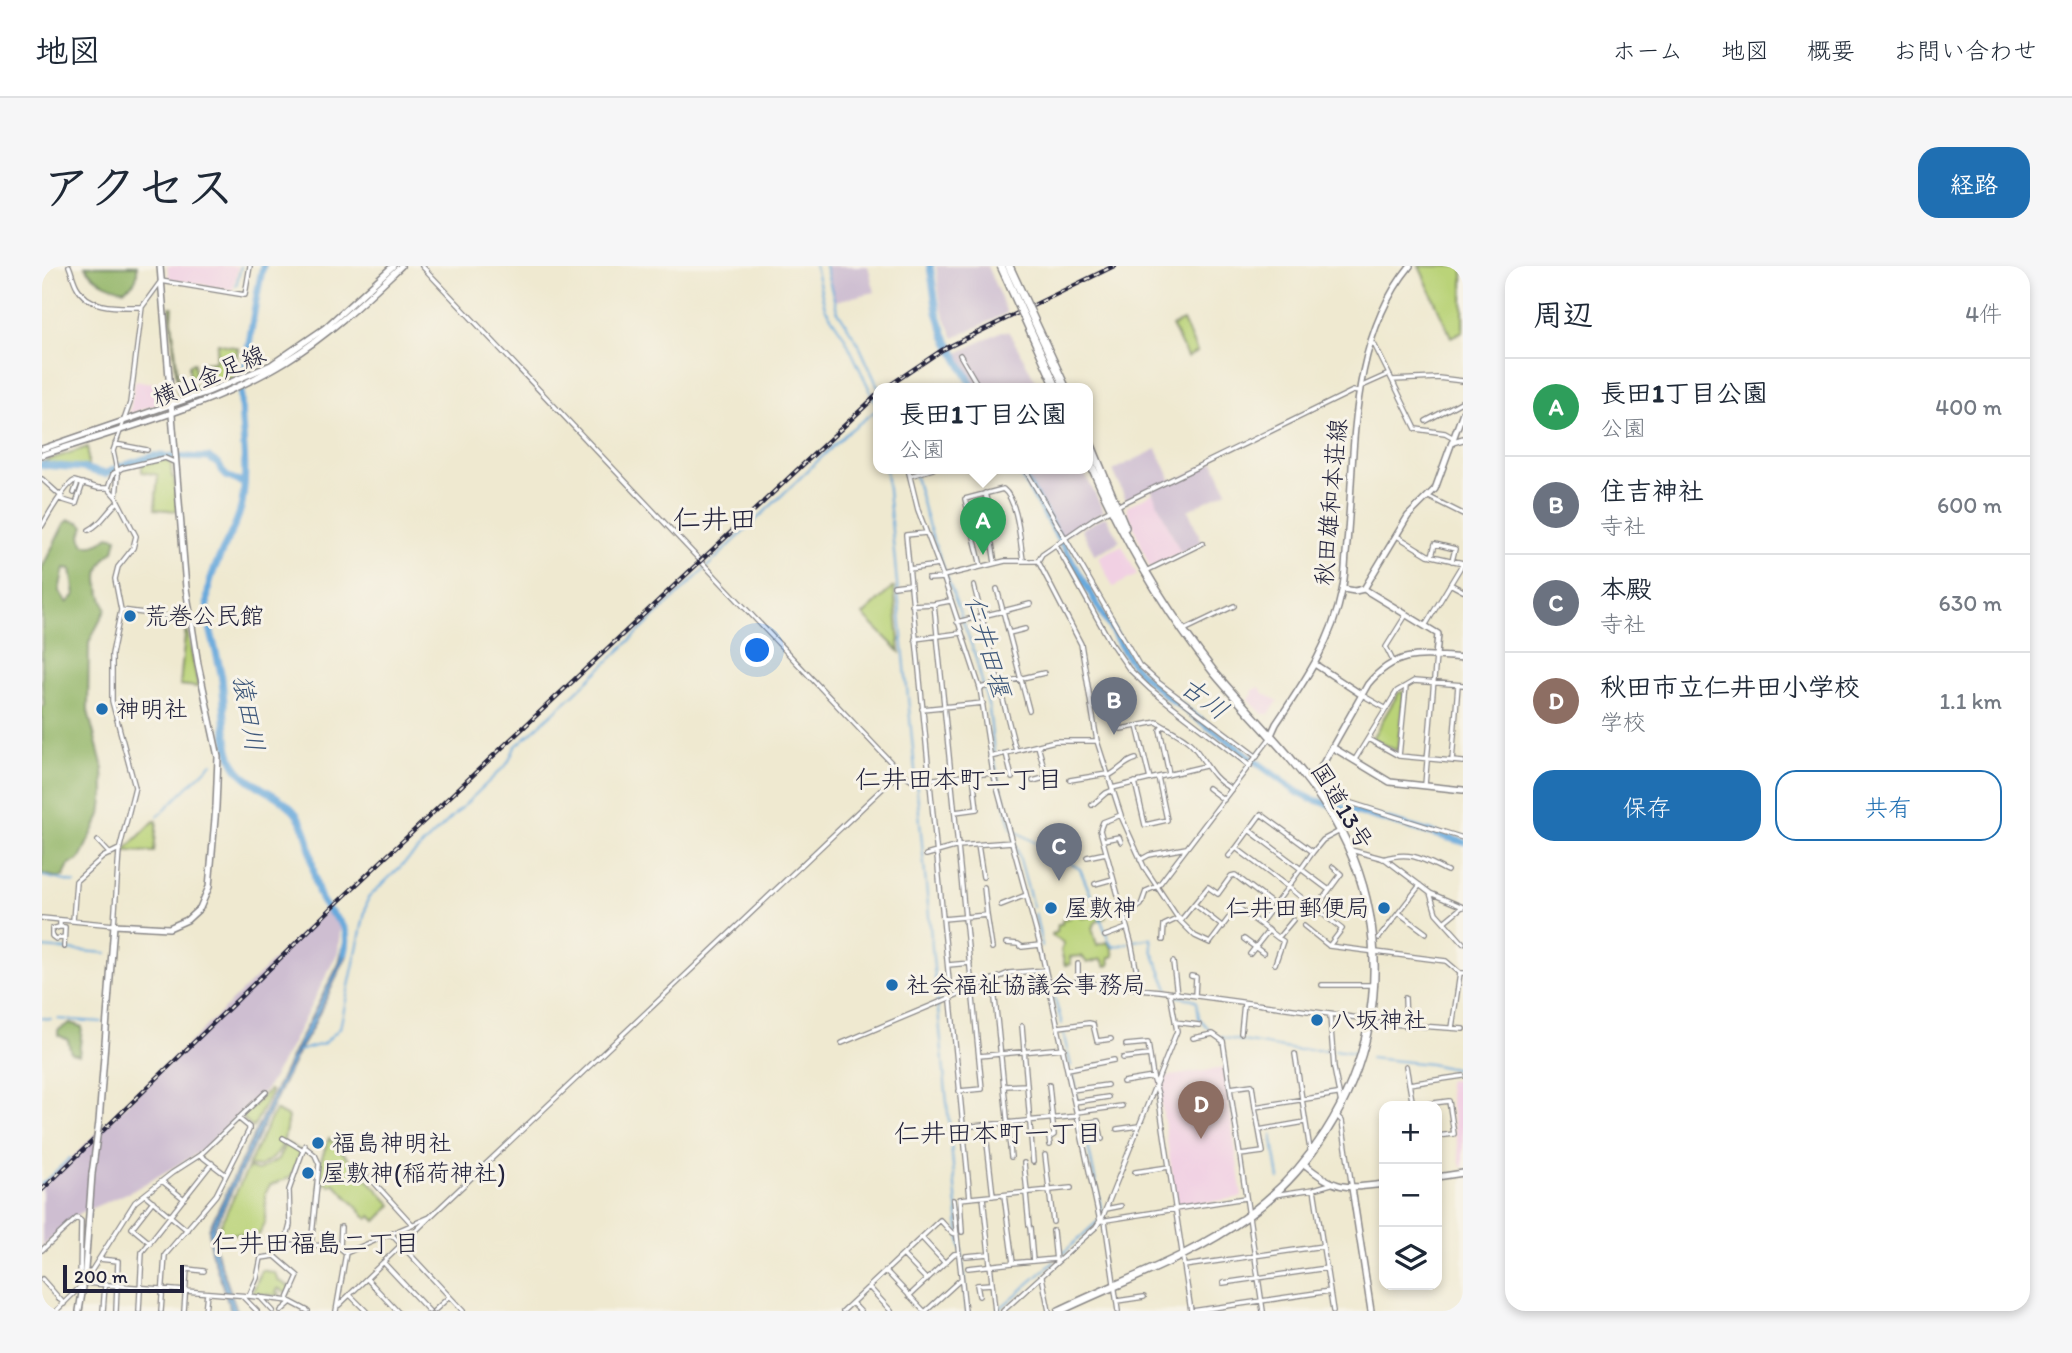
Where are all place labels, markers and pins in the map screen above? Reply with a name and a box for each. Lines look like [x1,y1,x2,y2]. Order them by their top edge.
pin: A [960,497,1006,555]
place label: 荒巻公民館 [144,601,264,630]
marker: 荒巻公民館 [122,608,138,624]
pin: B [1091,677,1137,735]
place label: 神明社 [116,694,188,723]
marker: 神明社 [94,701,110,717]
pin: C [1036,823,1082,881]
place label: 屋敷神 [1065,893,1137,922]
place label: 仁井田郵便局 [1226,893,1370,922]
marker: 屋敷神 [1043,900,1059,916]
marker: 仁井田郵便局 [1376,900,1392,916]
place label: 社会福祉協議会事務局 [906,970,1146,999]
marker: 社会福祉協議会事務局 [884,977,900,993]
place label: 八坂神社 [1331,1005,1427,1034]
marker: 八坂神社 [1309,1012,1325,1028]
pin: D [1178,1081,1224,1139]
place label: 福島神明社 [332,1128,452,1157]
marker: 福島神明社 [310,1135,326,1151]
place label: 屋敷神(稲荷神社) [322,1158,506,1187]
marker: 屋敷神(稲荷神社) [300,1165,316,1181]

